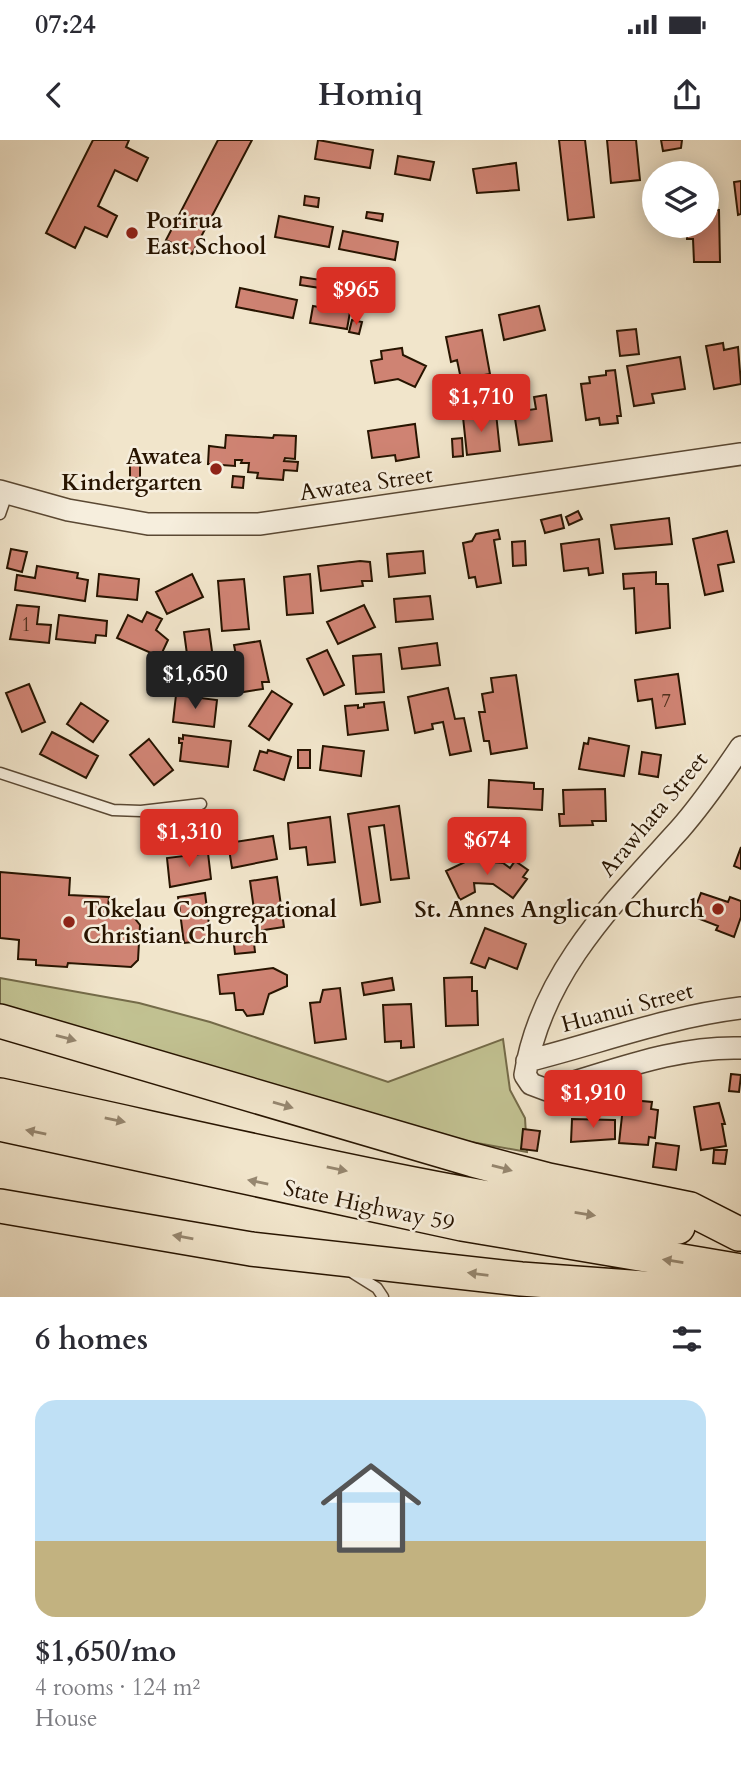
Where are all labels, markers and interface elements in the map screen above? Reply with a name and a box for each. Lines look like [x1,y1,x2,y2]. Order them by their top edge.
text: 07:24 [35,7,96,42]
text: Homiq [318,73,423,117]
icon: back [35,76,73,114]
icon: share [668,76,706,114]
map controls [642,161,719,238]
button: layers [642,161,719,238]
place label: Porirua East School [146,205,266,262]
marker: Porirua East School [124,225,140,241]
pin: $965 [315,268,397,327]
text: $965 [332,274,380,305]
pin: $1,710 [424,374,538,434]
text: $1,710 [448,381,514,412]
place label: Awatea Kindergarten [61,441,203,498]
street label: Awatea Street [298,459,435,508]
marker: Awatea Kindergarten [208,461,224,477]
house number: 1 [21,612,31,638]
pin: $1,650 [138,652,252,711]
text: $1,650 [162,658,228,689]
house number: 7 [661,688,671,714]
street label: Arawhata Street [592,745,715,883]
pin: $1,310 [132,810,246,869]
text: $1,310 [156,816,222,847]
pin: $674 [446,818,528,877]
text: $674 [463,824,511,855]
place label: Tokelau Congregational Christian Church [83,894,337,951]
place label: St. Annes Anglican Church [415,894,704,925]
marker: St. Annes Anglican Church [710,901,726,917]
marker: Tokelau Congregational Christian Church [61,914,77,930]
street label: Huanui Street [558,975,697,1040]
one-way arrow [55,1033,77,1044]
pin: $1,910 [536,1070,650,1130]
text: $1,910 [560,1077,626,1108]
one-way arrow [273,1101,294,1111]
one-way arrow [104,1114,126,1125]
one-way arrow [24,1127,46,1138]
one-way arrow [492,1163,513,1173]
one-way arrow [326,1164,348,1175]
street label: State Highway 59 [281,1172,457,1239]
one-way arrow [247,1176,269,1187]
one-way arrow [574,1209,596,1220]
one-way arrow [172,1231,194,1242]
one-way arrow [662,1255,684,1266]
one-way arrow [467,1268,489,1279]
text: 6 homes [35,1319,148,1360]
icon: filters [668,1320,706,1358]
icon: home [308,1445,434,1571]
text: $1,650/mo [35,1631,176,1672]
text: 4 rooms · 124 m² [35,1672,200,1703]
text: House [35,1703,97,1734]

